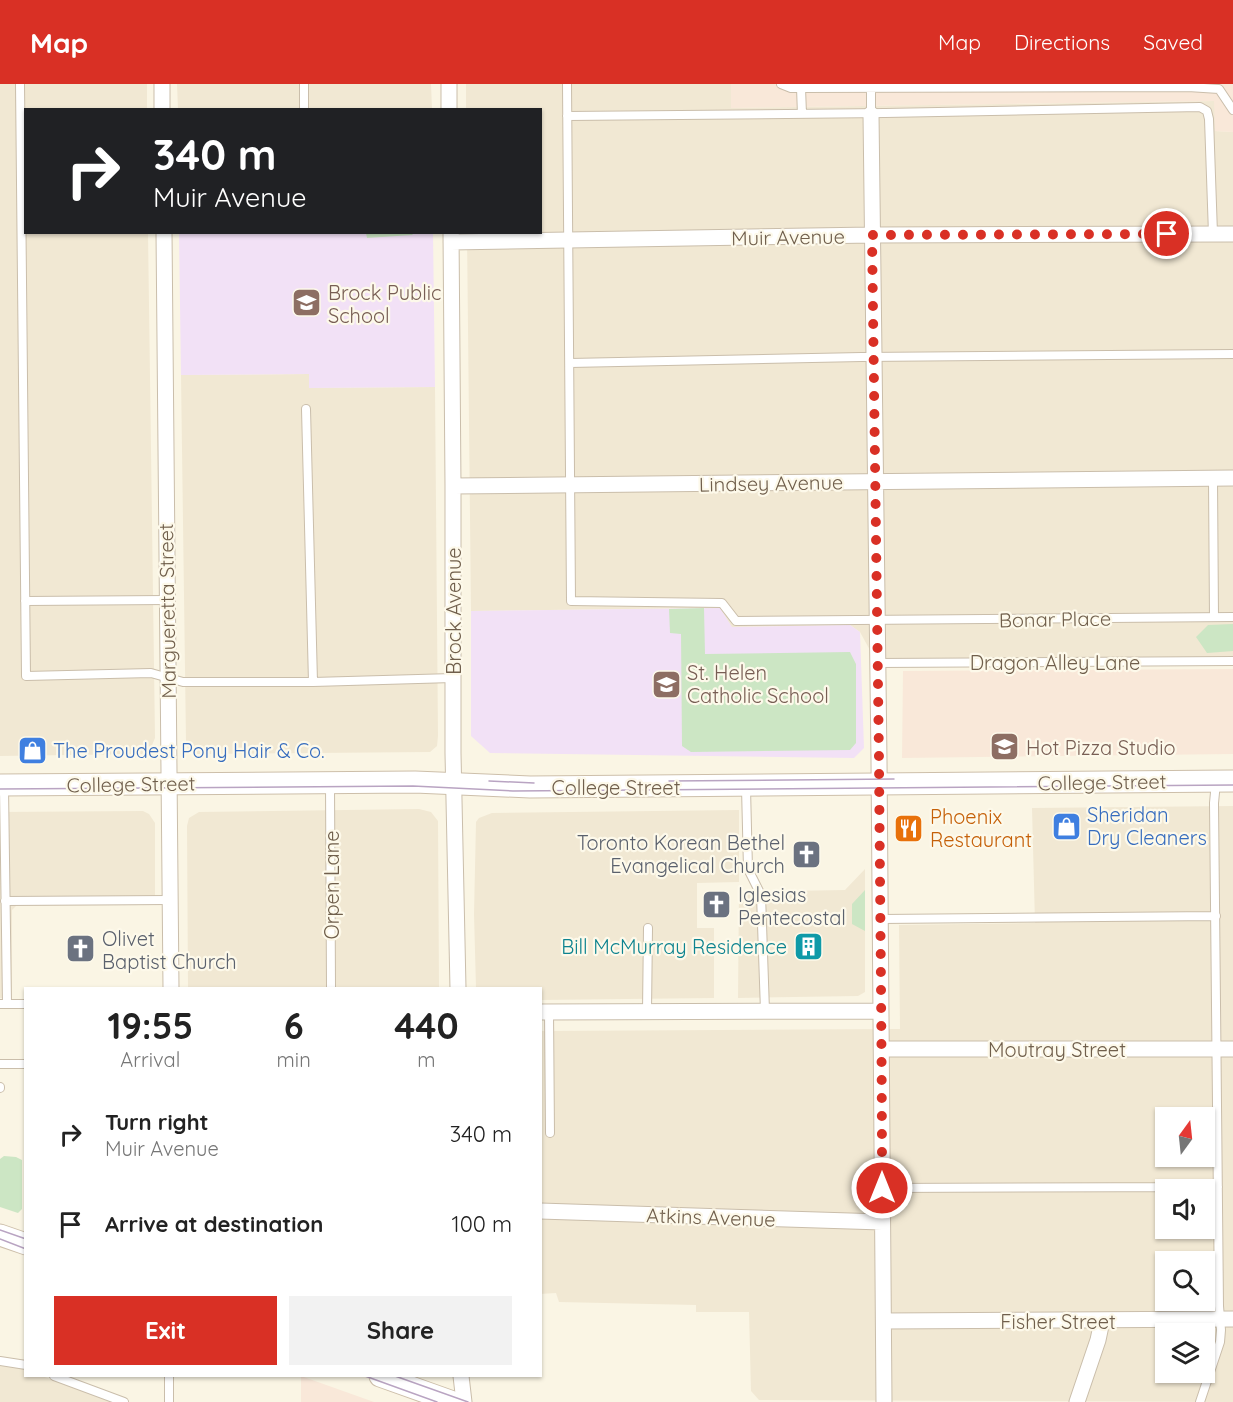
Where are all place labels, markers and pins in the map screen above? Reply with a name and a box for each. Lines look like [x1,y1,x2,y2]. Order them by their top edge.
pin [1141,208,1192,259]
place label: Brock Public School [328,280,441,328]
school or university icon: Brock Public School [291,287,323,319]
place label: St. Helen Catholic School [687,660,829,708]
school or university icon: St. Helen Catholic School [650,668,682,700]
school or university icon: Hot Pizza Studio [989,731,1021,763]
shop icon: The Proudest Pony Hair & Co. [16,734,48,766]
place label: Hot Pizza Studio [1026,735,1176,760]
place label: The Proudest Pony Hair & Co. [53,738,325,763]
place label: Sheridan Dry Cleaners [1087,802,1207,850]
place label: Phoenix Restaurant [930,804,1032,852]
shop icon: Sheridan Dry Cleaners [1050,810,1082,842]
restaurant icon: Phoenix Restaurant [893,812,925,844]
place label: Toronto Korean Bethel Evangelical Church [577,830,785,878]
church icon: Toronto Korean Bethel Evangelical Church [790,838,822,870]
place label: Iglesias Pentecostal [738,882,846,930]
church icon: Iglesias Pentecostal [701,889,733,921]
place label: Olivet Baptist Church [102,926,237,974]
building icon: Bill McMurray Residence [792,930,824,962]
church icon: Olivet Baptist Church [65,933,97,965]
place label: Bill McMurray Residence [561,934,787,959]

